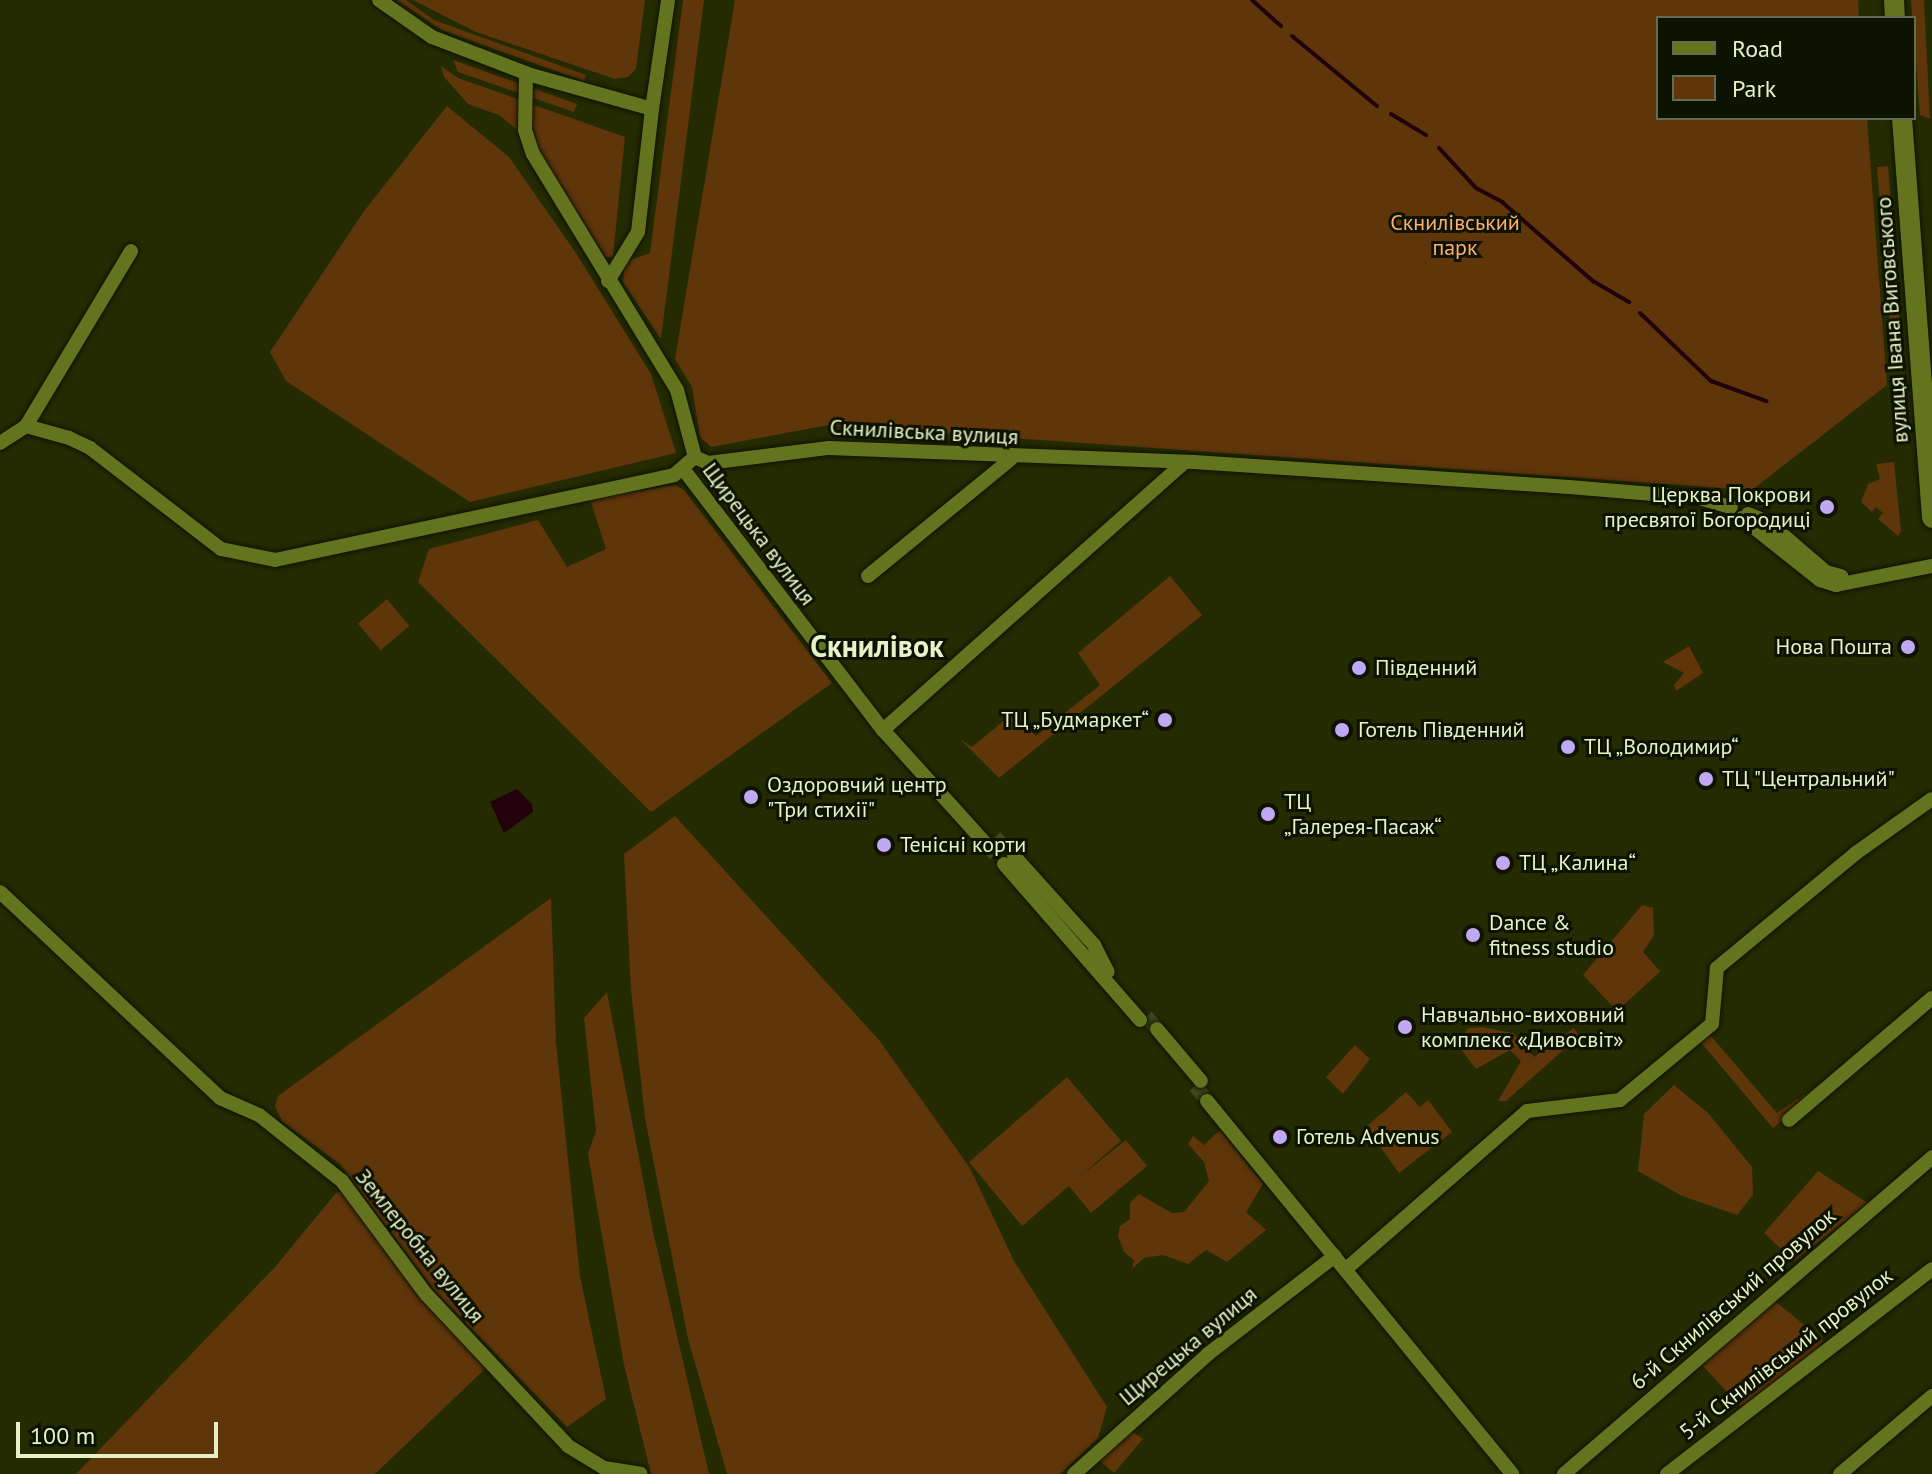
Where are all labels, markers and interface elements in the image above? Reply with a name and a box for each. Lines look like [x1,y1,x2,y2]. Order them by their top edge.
legend [1656,16,1916,120]
text: Road [1732,33,1783,64]
text: Park [1732,73,1776,104]
street label: вулиця Івана Виговського [1870,196,1914,444]
park label: Скнилівський парк [1390,209,1520,260]
street label: Скнилівська вулиця [829,414,1019,450]
street label: Щирецька вулиця [697,458,821,610]
place label: Церква Покрови пресвятої Богородиці [1604,481,1811,532]
marker: Церква Покрови пресвятої Богородиці [1818,498,1836,516]
district label: Скнилівок [810,628,944,664]
place label: Нова Пошта [1776,634,1892,660]
marker: Нова Пошта [1899,638,1917,656]
place label: Південний [1375,655,1477,681]
marker: Південний [1350,659,1368,677]
place label: ТЦ „Будмаркет“ [1000,707,1149,733]
marker: ТЦ „Будмаркет“ [1156,711,1174,729]
place label: Готель Південний [1358,717,1525,743]
marker: Готель Південний [1333,721,1351,739]
place label: ТЦ „Володимир“ [1584,734,1740,760]
marker: ТЦ „Володимир“ [1559,738,1577,756]
place label: ТЦ "Центральний" [1722,766,1896,792]
marker: ТЦ "Центральний" [1697,770,1715,788]
place label: Оздоровчий центр "Три стихії" [767,771,947,822]
marker: Оздоровчий центр "Три стихії" [742,788,760,806]
place label: ТЦ „Галерея-Пасаж“ [1284,788,1442,840]
marker: ТЦ „Галерея-Пасаж“ [1259,805,1277,823]
place label: Тенісні корти [900,832,1026,858]
marker: Тенісні корти [875,836,893,854]
place label: ТЦ „Калина“ [1519,850,1637,876]
marker: ТЦ „Калина“ [1494,854,1512,872]
place label: Dance & fitness studio [1489,909,1614,960]
marker: Dance & fitness studio [1464,926,1482,944]
place label: Навчально-виховний комплекс «Дивосвіт» [1421,1001,1625,1052]
marker: Навчально-виховний комплекс «Дивосвіт» [1396,1018,1414,1036]
place label: Готель Advenus [1296,1124,1440,1150]
marker: Готель Advenus [1271,1128,1289,1146]
street label: Землеробна вулиця [350,1164,490,1328]
street label: 6-й Скнилівський провулок [1625,1203,1841,1395]
street label: 5-й Скнилівський провулок [1674,1263,1898,1445]
street label: Щирецька вулиця [1114,1281,1262,1411]
scale bar [20,1406,222,1456]
text: 100 m [30,1420,95,1451]

